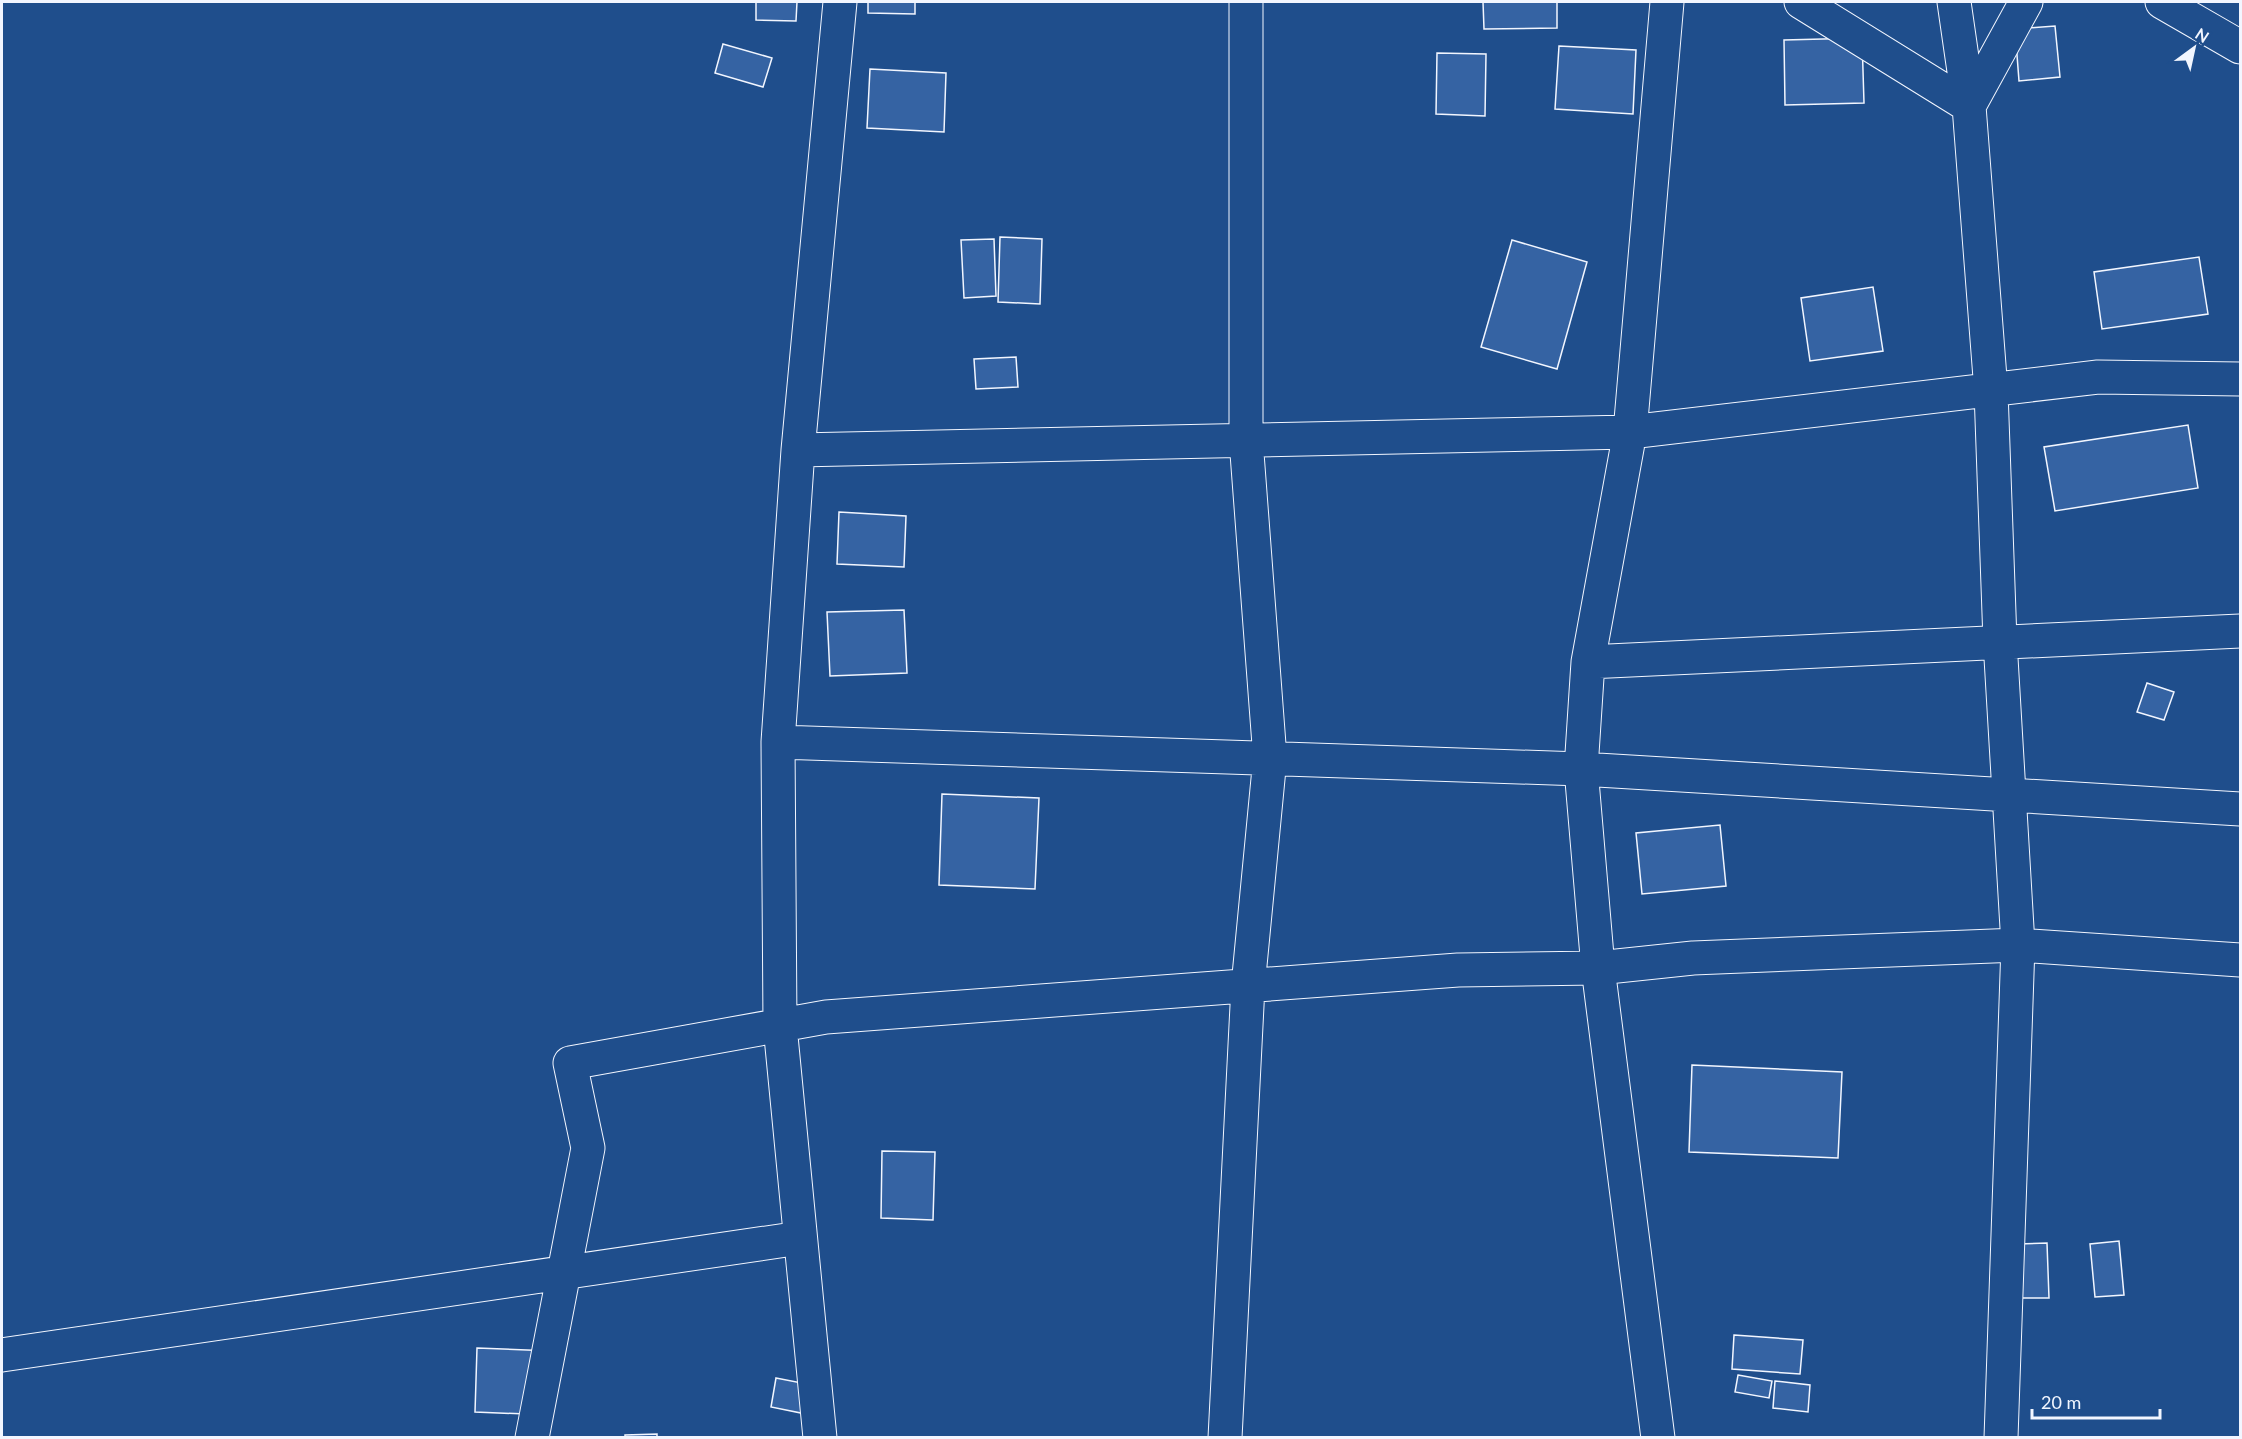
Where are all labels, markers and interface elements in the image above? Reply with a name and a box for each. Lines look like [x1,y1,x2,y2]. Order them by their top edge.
north arrow [2164,18,2224,78]
text: N [2192,24,2213,46]
scale bar [2032,1382,2160,1420]
text: 20 m [2041,1391,2081,1413]

